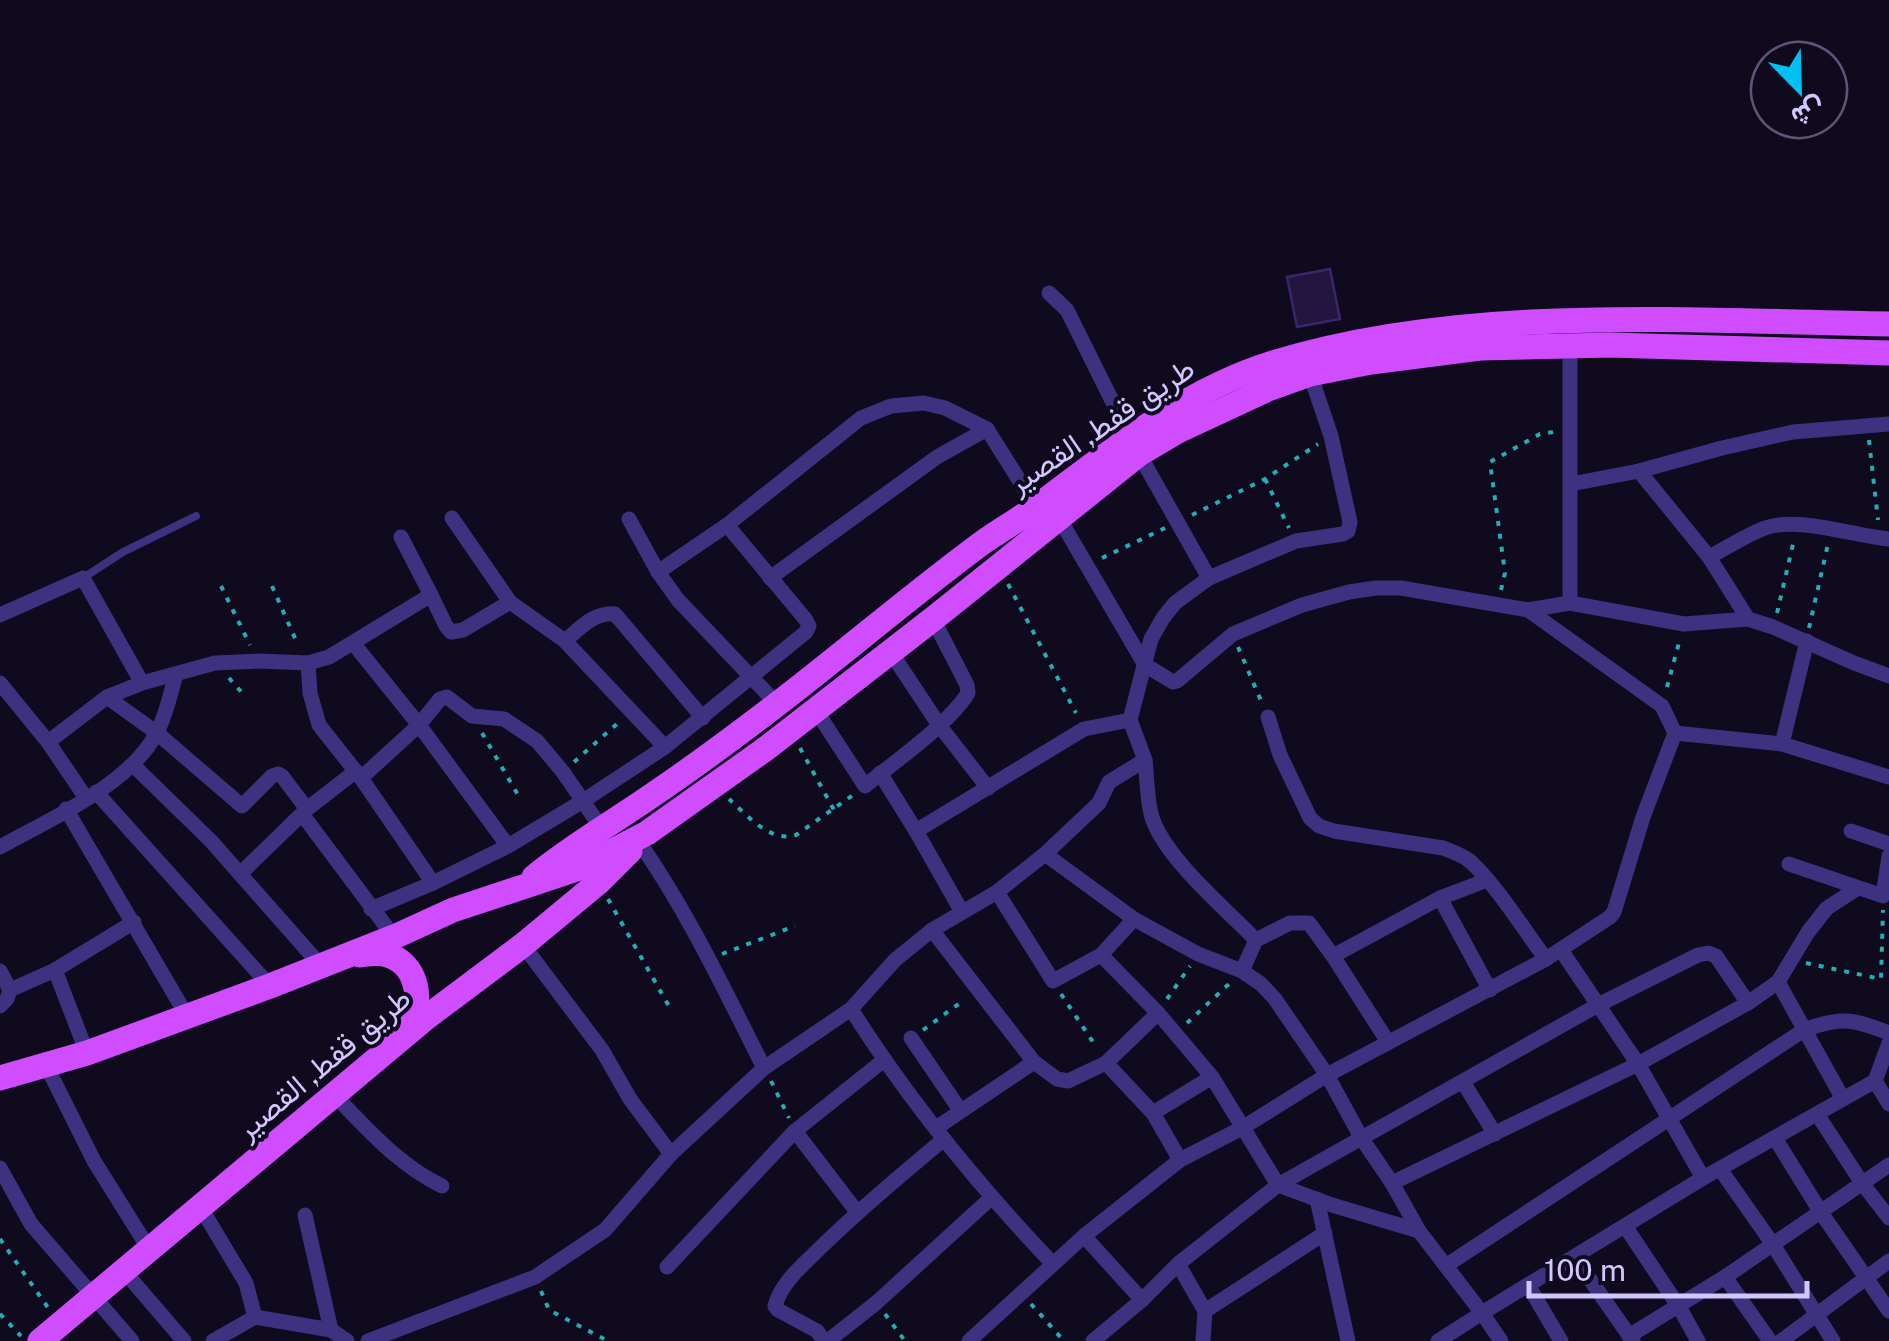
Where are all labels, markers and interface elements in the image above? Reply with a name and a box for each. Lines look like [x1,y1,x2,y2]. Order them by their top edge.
north arrow [1749,40,1849,140]
text: ش [1787,91,1831,135]
street label: طريق قفط, القصير [1000,350,1201,502]
street label: طريق قفط, القصير [228,980,418,1148]
scale bar [1529,1236,1806,1298]
text: 100 m [1544,1252,1626,1288]

